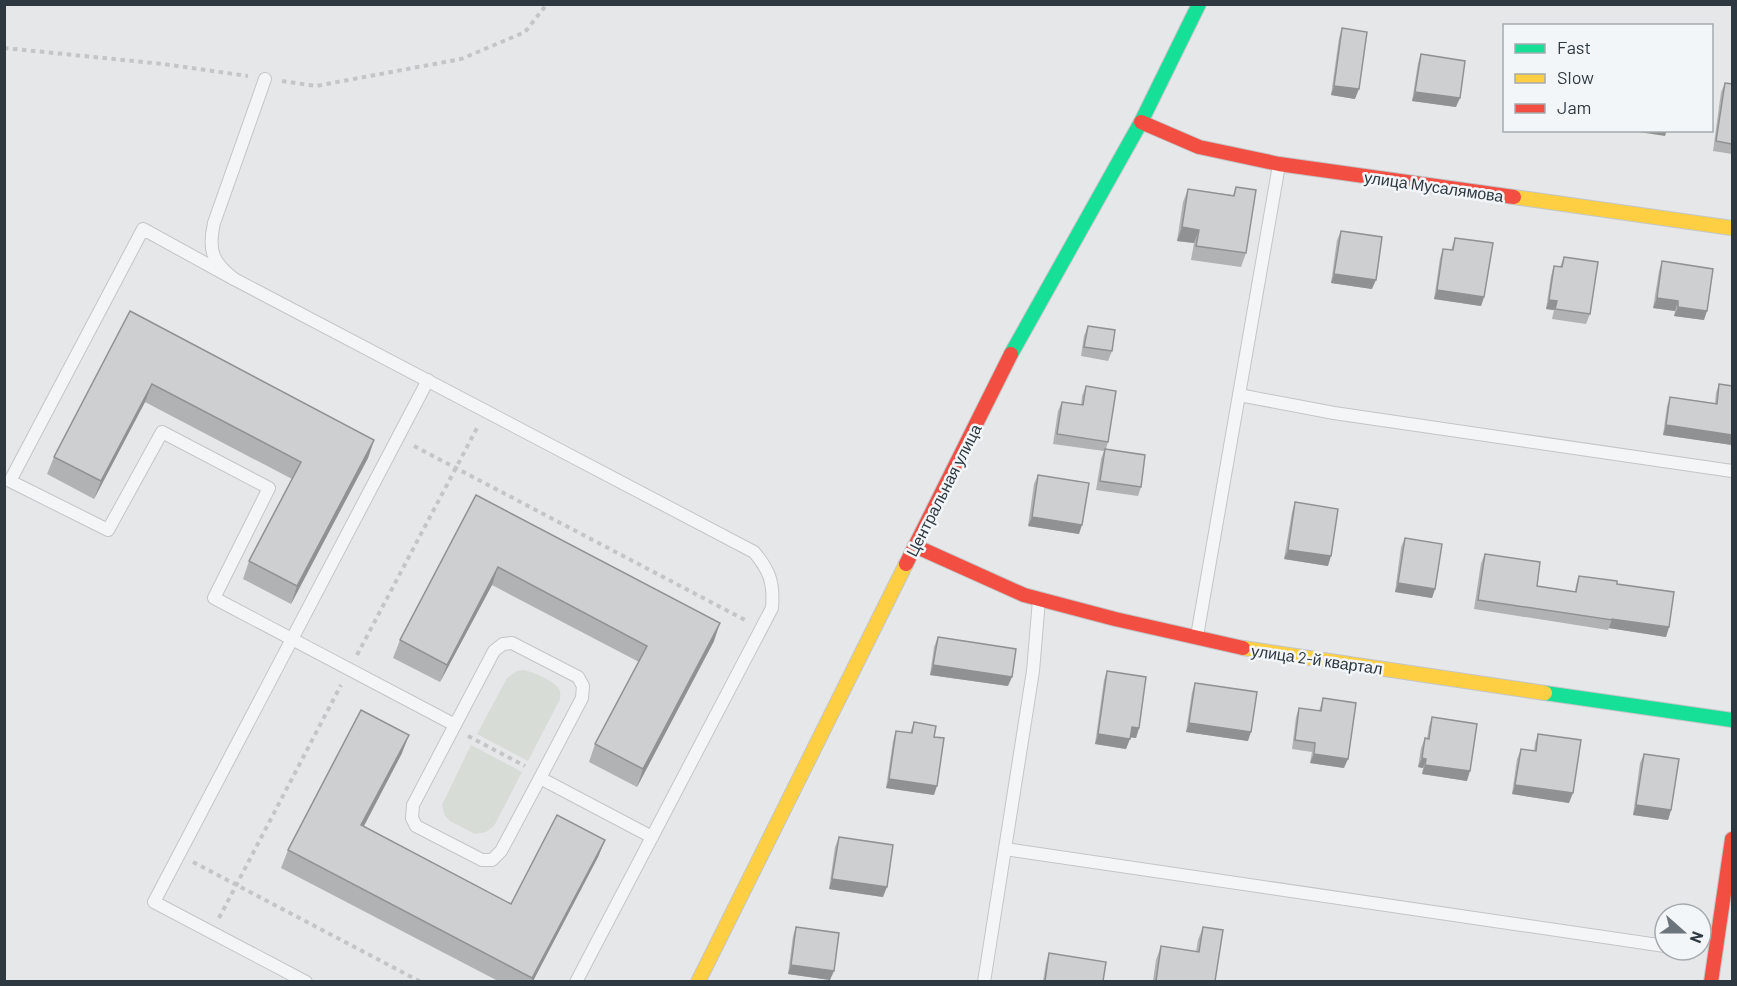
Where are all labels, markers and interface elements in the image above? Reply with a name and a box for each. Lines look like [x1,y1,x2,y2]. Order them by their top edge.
legend [1503,24,1713,132]
text: Fast [1557,36,1591,58]
text: Slow [1557,66,1594,88]
text: Jam [1557,96,1591,118]
street label: улица Мусалямова [1363,167,1505,205]
street label: Центральная улица [901,421,985,559]
street label: улица 2-й квартал [1250,640,1384,678]
north arrow [1653,902,1713,962]
text: N [1687,929,1708,946]

